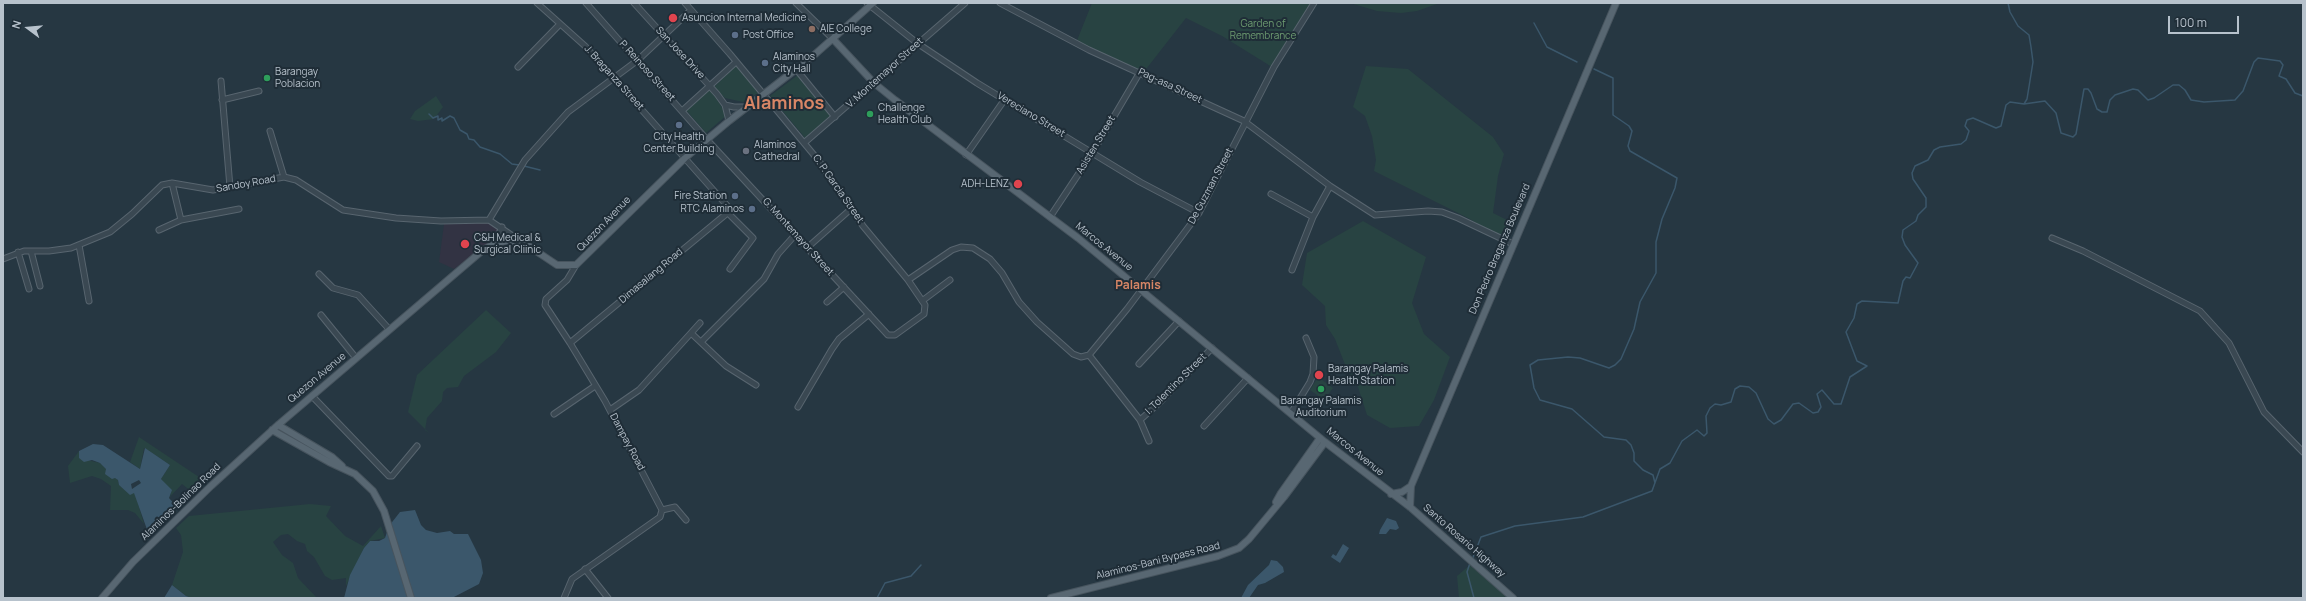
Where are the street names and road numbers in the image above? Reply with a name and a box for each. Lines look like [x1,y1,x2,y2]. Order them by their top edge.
street label: San Jose Drive [653,25,707,81]
street label: V. Montemayor Street [844,35,926,111]
street label: P. Reinoso Street [617,38,677,104]
street label: J. Braganza Street [582,43,646,113]
street label: Pag-asa Street [1136,66,1204,106]
street label: Vereciano Street [995,90,1067,140]
street label: Asisten Street [1074,114,1118,176]
street label: De Guzman Street [1186,146,1236,226]
street label: C. P. Garcia Street [810,152,866,226]
street label: Sandoy Road [215,173,277,195]
street label: Don Pedro Braganza Boulevard [1467,182,1533,316]
street label: Quezon Avenue [575,194,633,254]
street label: G. Montemayor Street [760,196,836,278]
street label: Marcos Avenue [1073,220,1135,274]
street label: Dimasalang Road [617,246,685,306]
street label: Quezon Avenue [286,350,348,406]
street label: I. Tolentino Street [1143,351,1209,417]
street label: Dampay Road [607,411,647,473]
street label: Marcos Avenue [1324,425,1386,479]
street label: Alaminos-Bolinao Road [139,461,223,543]
street label: Santo Rosario Highway [1420,502,1508,580]
street label: Alaminos-Bani Bypass Road [1095,540,1221,582]

